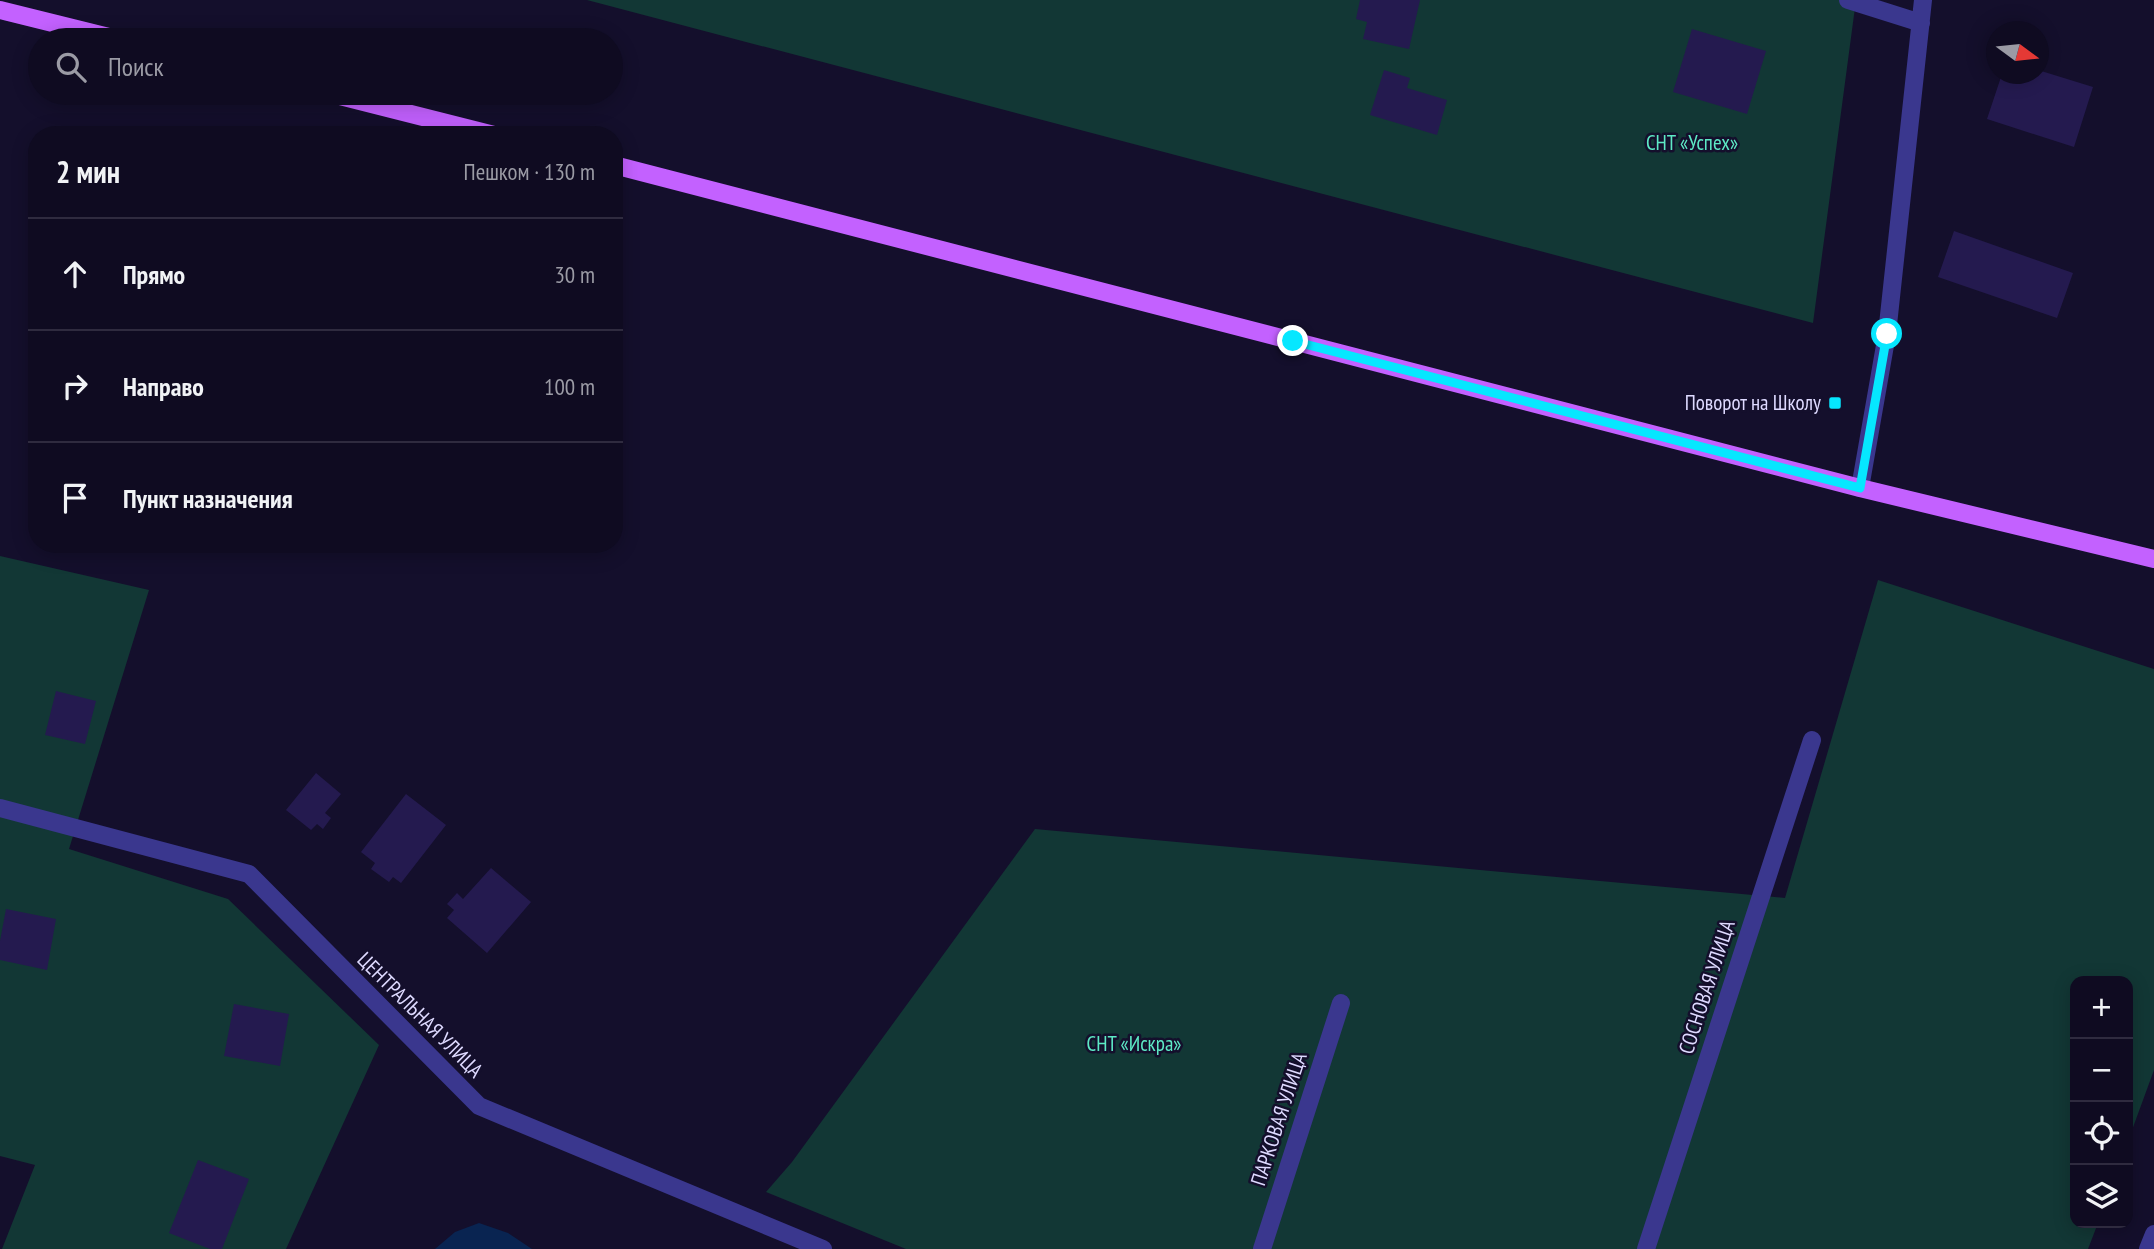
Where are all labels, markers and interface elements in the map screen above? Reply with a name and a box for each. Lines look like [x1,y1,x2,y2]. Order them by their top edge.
north arrow [1986,21,2049,84]
search box [28,28,623,105]
icon: search [52,48,90,86]
text: Поиск [108,50,164,83]
park label: СНТ «Успех» [1646,129,1738,156]
text: 2 мин [56,152,120,191]
text: Пешком · 130 m [464,157,595,186]
icon: ahead [56,255,94,293]
text: Прямо [123,258,185,291]
text: 30 m [554,260,595,289]
route start [1871,318,1902,349]
route end [1277,325,1308,356]
icon: right [56,367,94,405]
text: Направо [123,370,204,403]
text: 100 m [544,372,595,401]
place label: Поворот на Школу [1685,389,1821,416]
marker: Поворот на Школу [1827,395,1843,411]
icon: arrive [56,479,94,517]
text: Пункт назначения [123,482,293,515]
street label: СОСНОВАЯ УЛИЦА [1672,916,1741,1057]
street label: ЦЕНТРАЛЬНАЯ УЛИЦА [352,946,489,1083]
map controls [2070,976,2133,1228]
button: + [2070,976,2133,1039]
park label: СНТ «Искра» [1087,1030,1181,1057]
button: − [2070,1039,2133,1102]
street label: ПАРКОВАЯ УЛИЦА [1244,1049,1313,1189]
button: locate [2070,1102,2133,1165]
button: layers [2070,1165,2133,1228]

